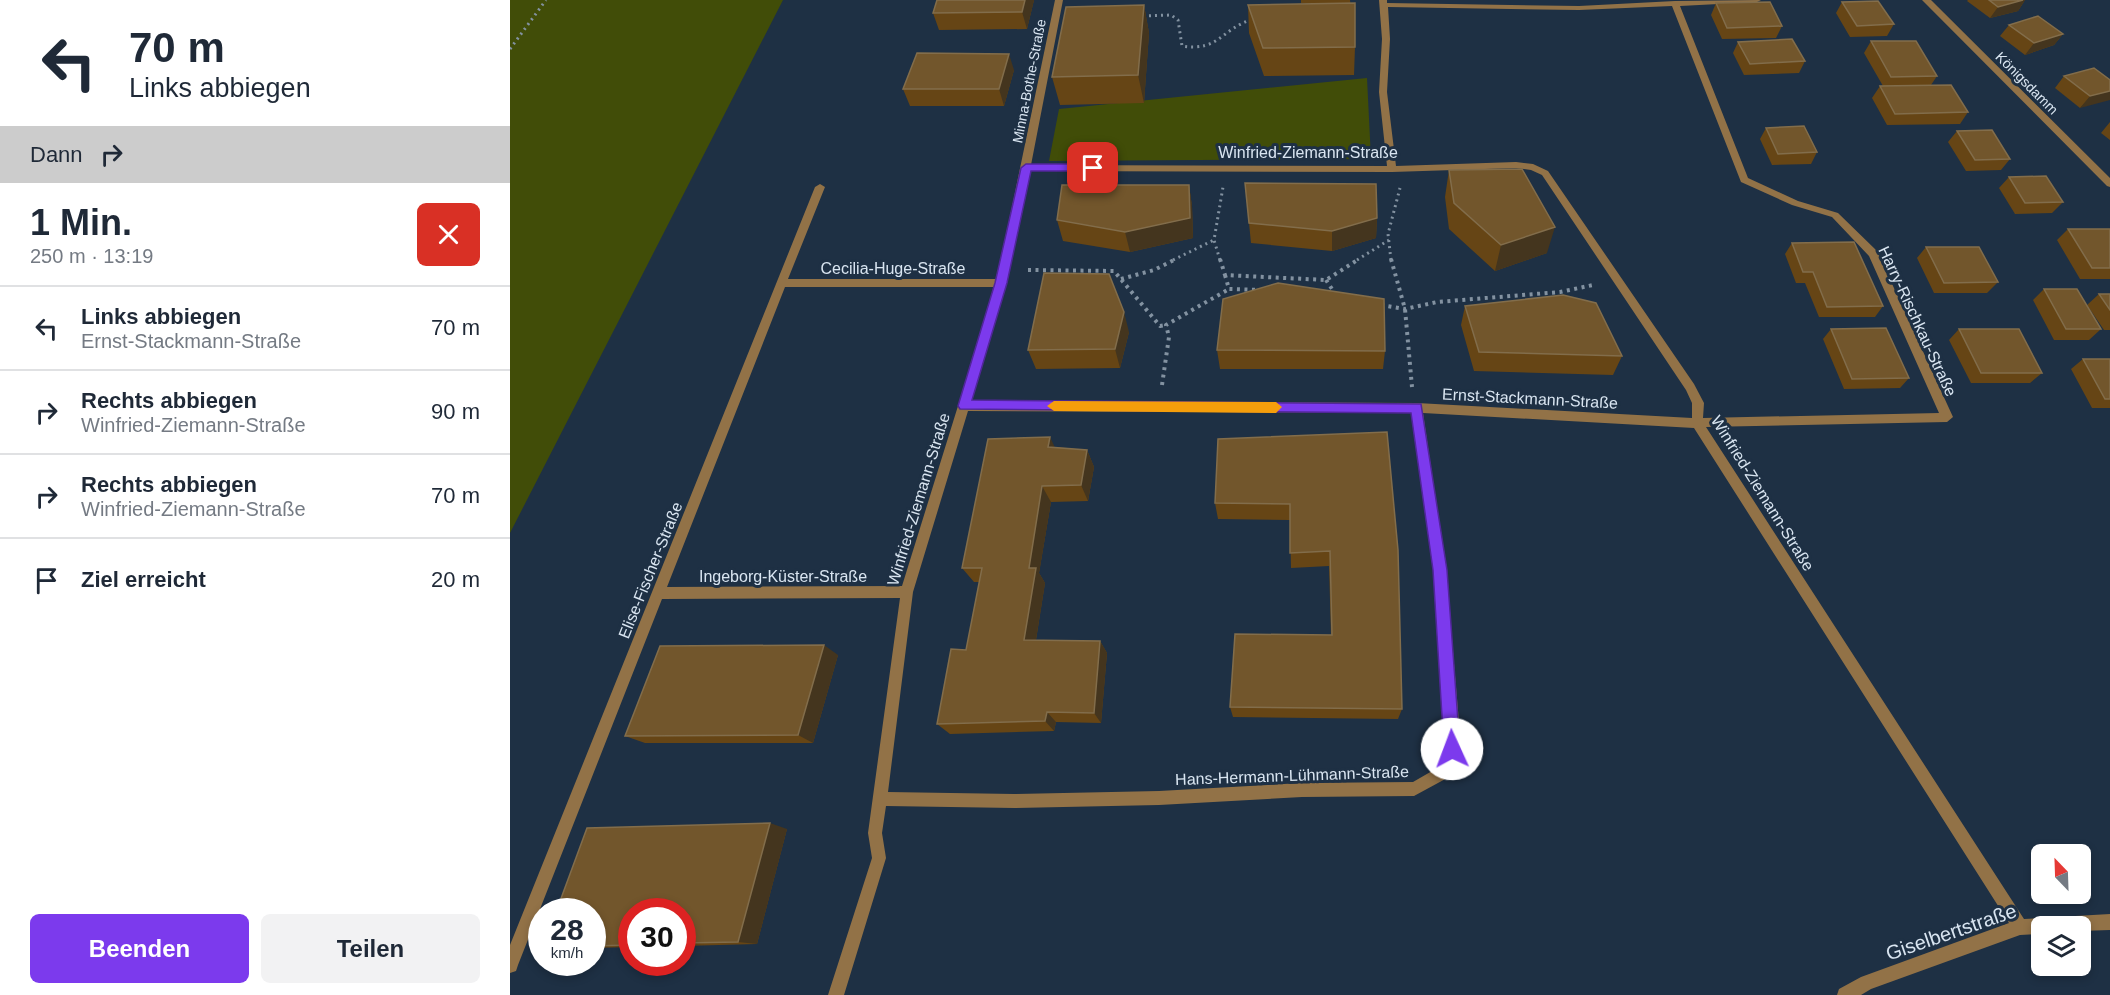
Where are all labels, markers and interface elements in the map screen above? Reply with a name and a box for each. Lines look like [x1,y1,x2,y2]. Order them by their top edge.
street label: Minna-Bothe-Straße [1009,17,1049,144]
icon: left [30,24,108,102]
text: 70 m [129,24,225,71]
street label: Königsdamm [1992,48,2062,118]
text: Links abbiegen [129,73,311,103]
icon: right [95,138,128,171]
text: Dann [30,142,83,167]
pin [1067,142,1118,193]
street label: Winfried-Ziemann-Straße [1218,144,1398,161]
icon: arrive [1076,151,1109,184]
text: 1 Min. [30,202,132,243]
button: close [417,203,480,266]
street label: Harry-Rischkau-Straße [1875,243,1960,399]
text: 250 m · 13:19 [30,245,153,267]
street label: Cecilia-Huge-Straße [821,260,966,277]
text: Links abbiegen [81,304,241,329]
icon: left [30,312,63,345]
text: 70 m [431,315,480,340]
text: Ernst-Stackmann-Straße [81,330,301,352]
street label: Ernst-Stackmann-Straße [1442,385,1618,412]
text: Rechts abbiegen [81,388,257,413]
icon: right [30,396,63,429]
text: 90 m [431,399,480,424]
street label: Winfried-Ziemann-Straße [884,411,953,588]
street label: Winfried-Ziemann-Straße [1708,413,1817,574]
text: Winfried-Ziemann-Straße [81,414,306,436]
text: Rechts abbiegen [81,472,257,497]
icon: right [30,480,63,513]
text: 70 m [431,483,480,508]
text: Winfried-Ziemann-Straße [81,498,306,520]
street label: Elise-Fischer-Straße [615,499,686,641]
icon: arrive [30,564,63,597]
text: Ziel erreicht [81,567,206,592]
text: 20 m [431,567,480,592]
street label: Ingeborg-Küster-Straße [699,568,867,585]
position arrow [1420,717,1484,781]
street label: Hans-Hermann-Lühmann-Straße [1175,763,1409,788]
north arrow [2031,844,2091,904]
map controls [2031,844,2091,976]
speed limit sign: 30 [618,898,696,976]
street label: Giselbertstraße [1883,899,2019,965]
text: 28 [550,913,584,946]
button: Beenden [30,914,249,983]
button: Teilen [261,914,480,983]
button: layers [2031,916,2091,976]
text: km/h [551,944,583,961]

